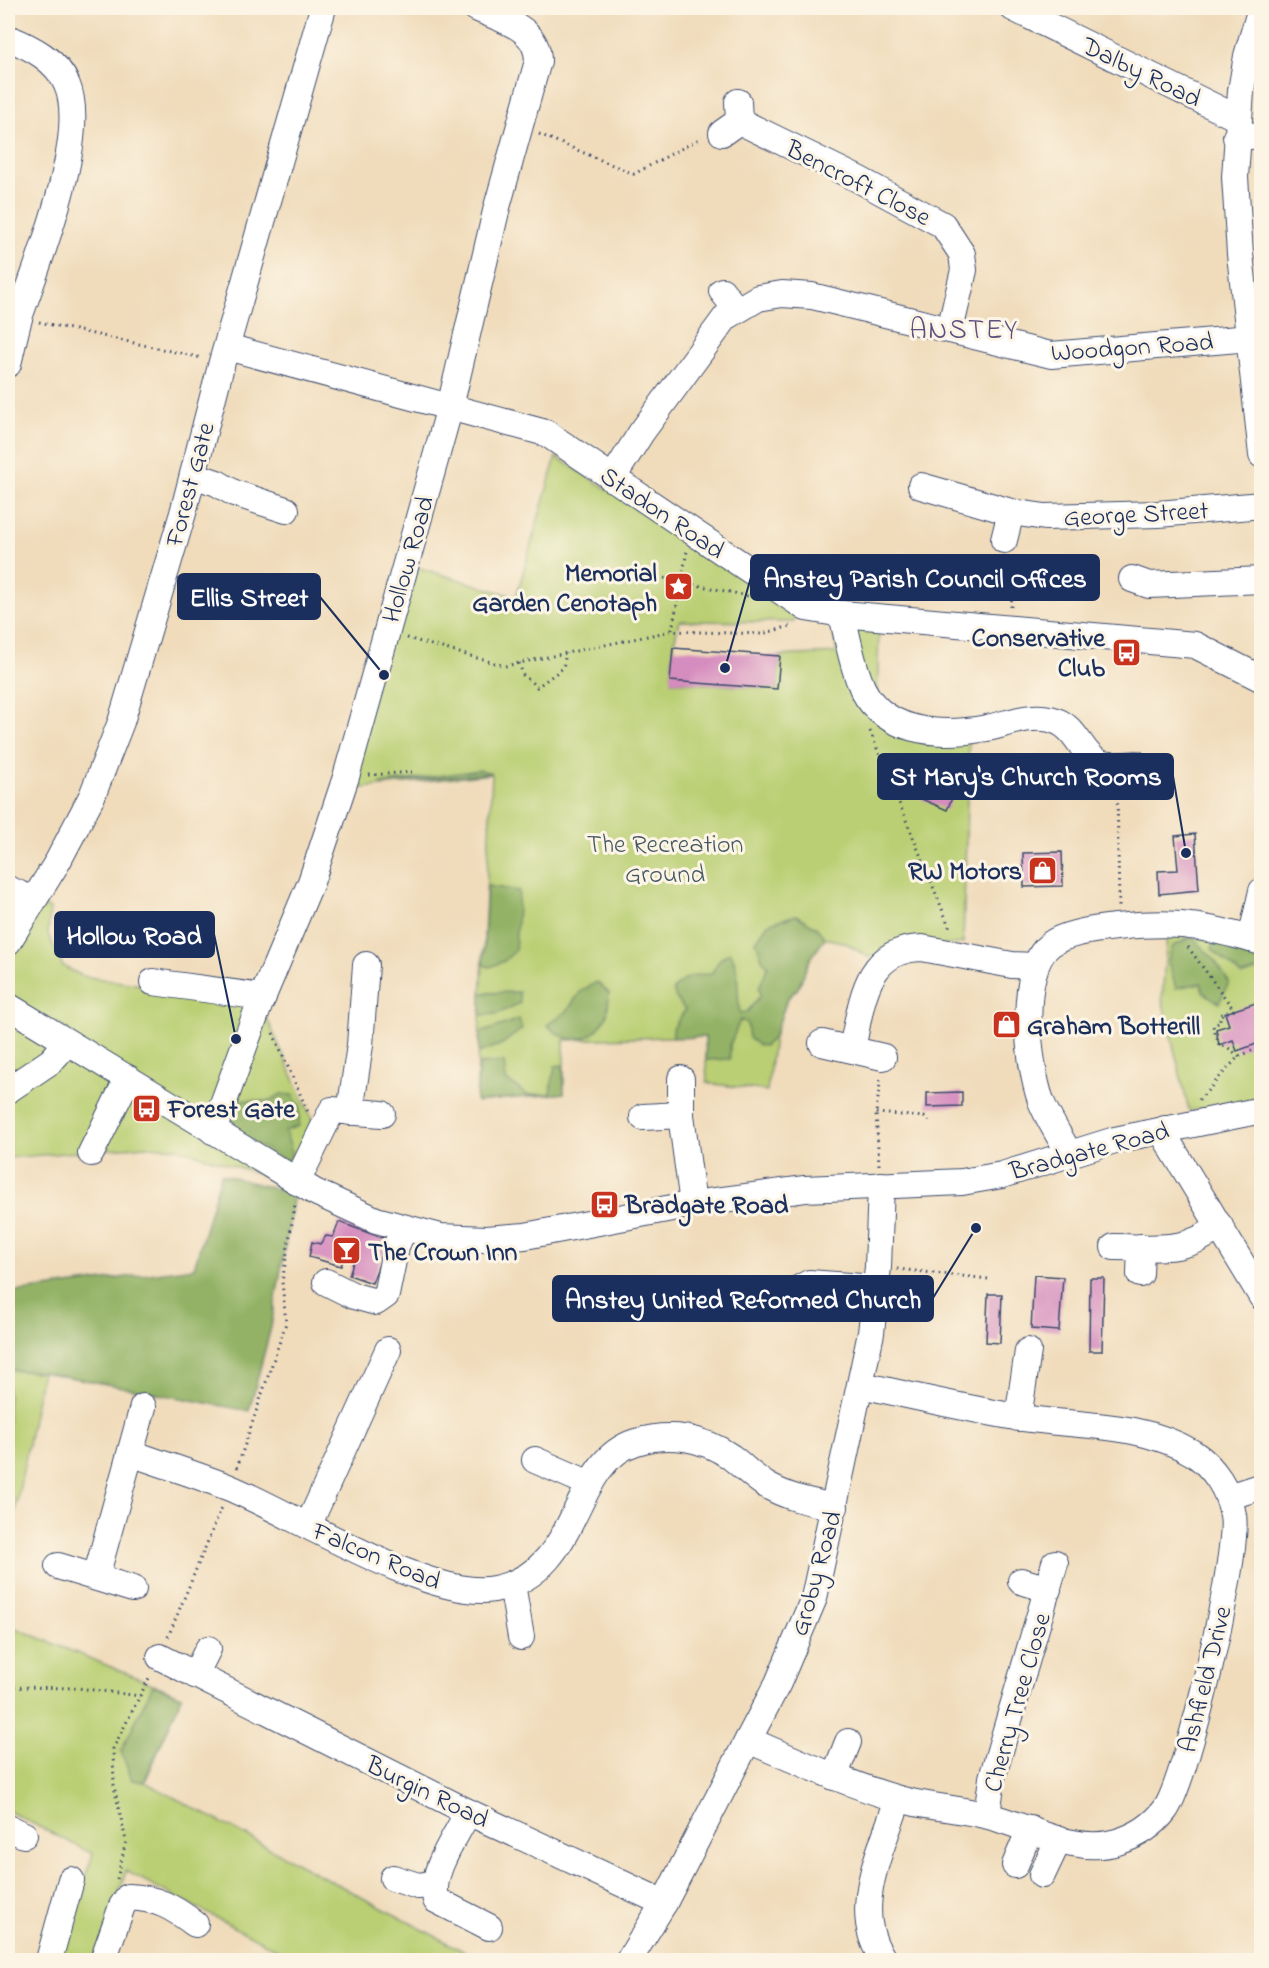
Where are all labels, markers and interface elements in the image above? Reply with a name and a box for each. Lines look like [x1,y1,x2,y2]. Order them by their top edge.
street label: Dalby Road [1074,28,1207,119]
street label: Bencroft Close [778,131,937,238]
district label: ANSTEY [910,311,1019,352]
street label: Woodgon Road [1050,324,1215,374]
street label: Forest Gate [157,418,227,552]
street label: Stadon Road [591,459,732,571]
street label: Hollow Road [374,492,446,628]
street label: George Street [1063,493,1210,539]
callout: Anstey Parish Council Offices [751,555,1099,600]
place label: Memorial Garden Cenotaph [472,556,657,624]
text: Anstey Parish Council Offices [763,561,1087,600]
place icon: Memorial Garden Cenotaph [662,571,694,603]
callout: Ellis Street [178,574,320,619]
text: Ellis Street [190,580,309,619]
place label: Conservative Club [971,621,1106,689]
bus stop icon: Conservative Club [1110,636,1142,668]
callout: St Mary's Church Rooms [878,754,1173,799]
text: St Mary's Church Rooms [890,759,1162,798]
park label: The Recreation Ground [587,827,743,895]
place label: RW Motors [908,854,1022,892]
shop icon: RW Motors [1027,854,1059,886]
callout: Hollow Road [55,912,214,957]
text: Hollow Road [66,918,202,957]
shop icon: Graham Botterill [990,1009,1022,1041]
place label: Graham Botterill [1027,1009,1200,1047]
bus stop icon: Forest Gate [131,1092,163,1124]
place label: Forest Gate [166,1092,296,1130]
street label: Bradgate Road [1005,1113,1174,1193]
bus stop icon: Bradgate Road [588,1188,620,1220]
place label: Bradgate Road [624,1188,789,1227]
bar icon: The Crown Inn [331,1235,363,1267]
place label: The Crown Inn [368,1235,518,1273]
callout: Anstey United Reformed Church [553,1276,933,1321]
text: Anstey United Reformed Church [565,1282,921,1321]
street label: Groby Road [782,1507,854,1641]
street label: Falcon Road [305,1513,446,1602]
street label: Ashfield Drive [1170,1602,1244,1757]
street label: Cherry Tree Close [975,1608,1063,1797]
street label: Burgin Road [358,1747,495,1840]

